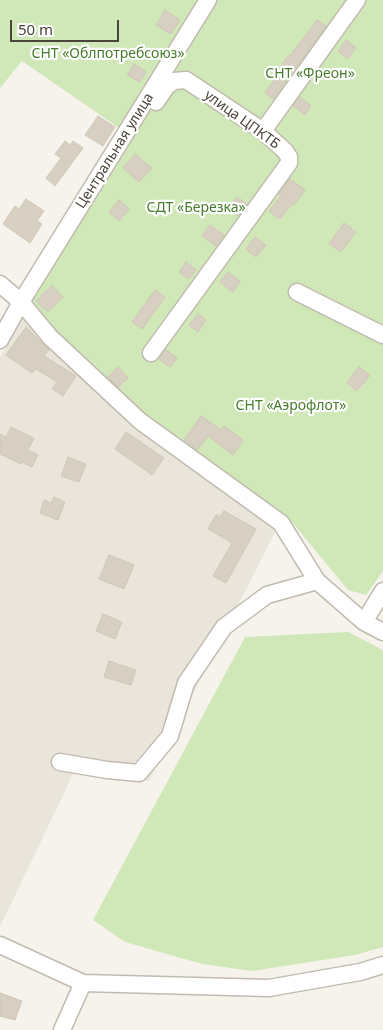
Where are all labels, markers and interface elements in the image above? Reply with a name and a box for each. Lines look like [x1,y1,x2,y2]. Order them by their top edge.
scale bar [12,10,121,42]
text: 50 m [18,19,53,39]
park label: СНТ «Облпотребсоюз» [31,46,185,62]
park label: СНТ «Фреон» [265,66,355,82]
street label: улица ЦПКТБ [201,87,283,153]
street label: Центральная улица [73,90,157,212]
park label: СДТ «Березка» [146,200,246,216]
park label: СНТ «Аэрофлот» [236,398,346,414]

